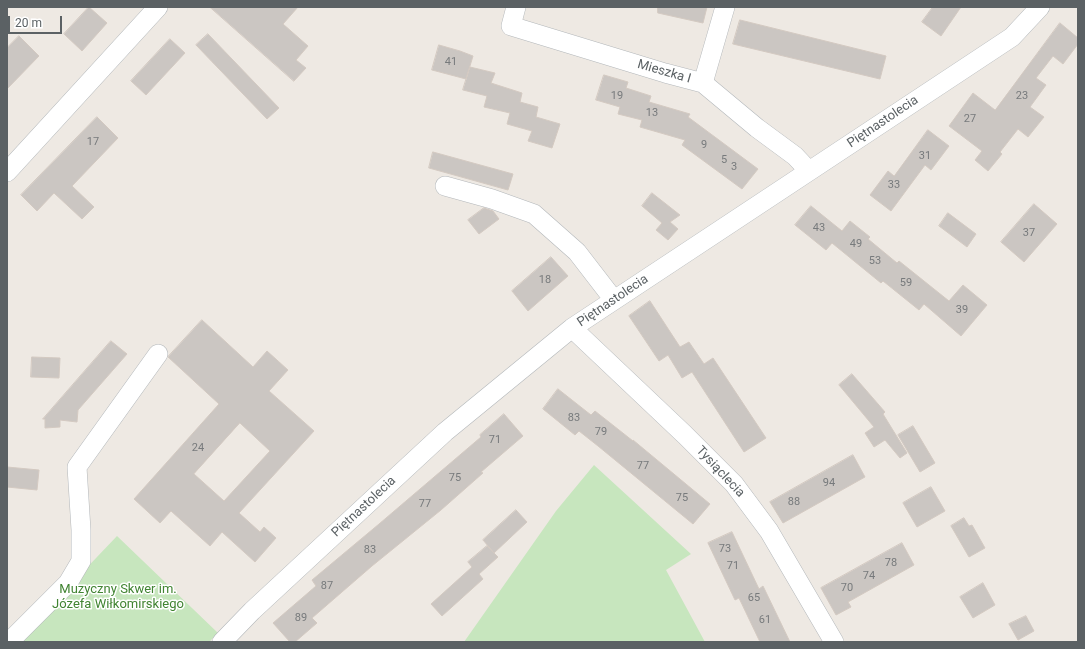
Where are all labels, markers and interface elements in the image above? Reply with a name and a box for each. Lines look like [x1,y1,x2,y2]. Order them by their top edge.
scale bar [10,8,64,34]
text: 20 m [15,16,42,30]
house number: 41 [445,55,457,69]
street label: Mieszka I [635,57,693,87]
house number: 19 [611,89,623,103]
house number: 23 [1016,89,1028,103]
street label: Piętnastolecia [845,93,921,151]
house number: 13 [646,106,658,120]
house number: 27 [964,112,976,126]
house number: 17 [87,135,99,149]
house number: 9 [701,138,707,152]
house number: 31 [919,149,931,163]
house number: 5 [721,153,727,167]
house number: 3 [731,160,737,174]
house number: 33 [888,178,900,192]
house number: 43 [813,221,825,235]
house number: 37 [1023,226,1035,240]
house number: 49 [850,237,862,251]
house number: 53 [869,254,881,268]
street label: Piętnastolecia [575,272,651,330]
house number: 18 [539,273,551,287]
house number: 59 [900,276,912,290]
house number: 39 [956,303,968,317]
house number: 83 [568,411,580,425]
house number: 79 [595,425,607,439]
house number: 71 [489,433,501,447]
house number: 24 [192,441,204,455]
street label: Tysiąclecia [692,443,748,501]
house number: 77 [637,459,649,473]
house number: 75 [449,471,461,485]
street label: Piętnastolecia [329,473,399,541]
house number: 94 [823,476,835,490]
house number: 75 [676,491,688,505]
house number: 88 [788,495,800,509]
house number: 77 [419,497,431,511]
house number: 73 [719,542,731,556]
house number: 83 [364,543,376,557]
house number: 78 [885,556,897,570]
house number: 71 [727,559,739,573]
house number: 74 [863,569,875,583]
house number: 87 [321,579,333,593]
house number: 70 [841,581,853,595]
park label: Muzyczny Skwer im. Józefa Wiłkomirskiego [52,582,184,613]
house number: 65 [748,591,760,605]
house number: 89 [295,611,307,625]
house number: 61 [759,613,771,627]

